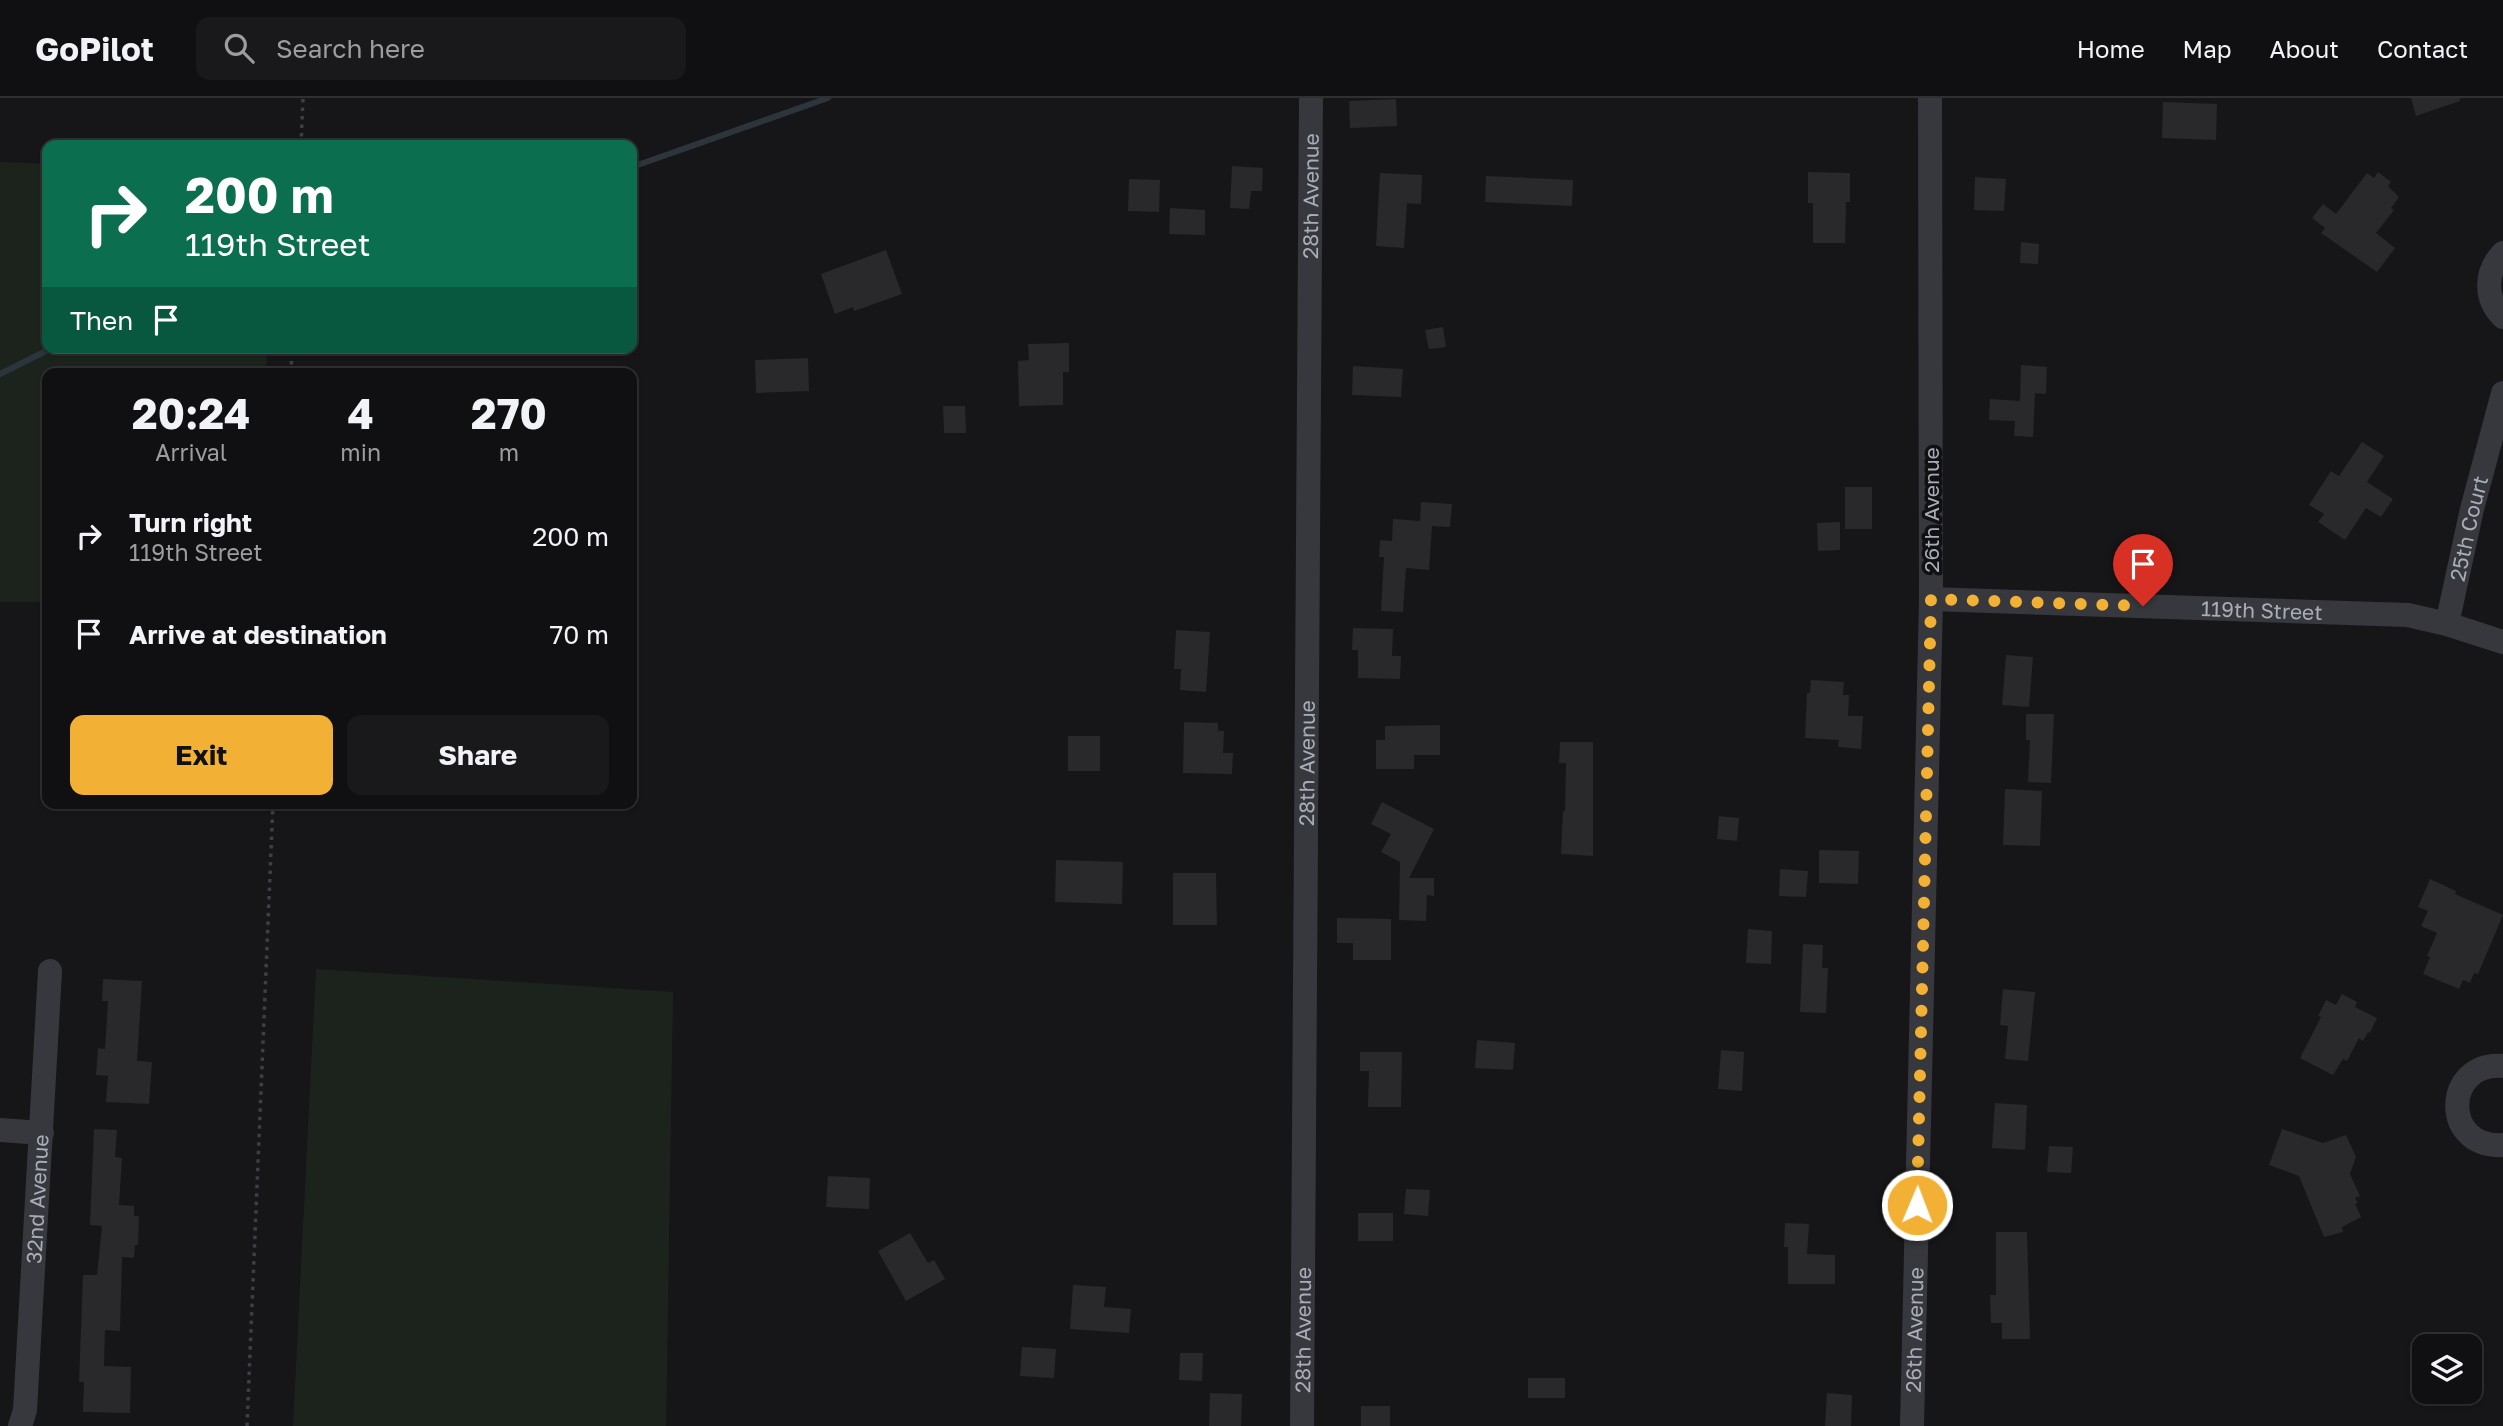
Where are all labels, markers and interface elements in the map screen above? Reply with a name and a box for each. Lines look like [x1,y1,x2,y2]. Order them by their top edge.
search box [196,17,686,80]
text: GoPilot [35,29,154,68]
icon: search [220,29,258,67]
text: Search here [276,33,425,64]
text: Home [2077,34,2145,63]
text: Map [2183,34,2232,63]
text: About [2270,34,2339,63]
text: Contact [2377,34,2468,63]
street label: 28th Avenue [1297,133,1324,259]
text: 200 m [185,165,334,224]
icon: right [70,168,161,259]
text: 119th Street [185,225,371,263]
icon: arrive [147,301,185,339]
text: Then [70,305,133,336]
text: 20:24 [132,388,250,438]
text: 4 [348,388,374,438]
text: 270 [471,388,547,438]
text: Arrival [155,438,227,466]
text: min [340,438,381,466]
text: m [499,438,519,466]
street label: 26th Avenue [1918,447,1944,573]
street label: 25th Court [2444,473,2493,584]
text: Turn right [129,507,252,538]
icon: right [70,517,108,555]
text: 200 m [532,521,609,552]
pin [2113,534,2173,606]
text: 119th Street [129,538,262,566]
icon: arrive [2124,545,2162,583]
street label: 119th Street [2200,595,2323,625]
icon: arrive [70,615,108,653]
text: Arrive at destination [129,619,387,650]
text: 70 m [550,619,609,650]
street label: 28th Avenue [1293,700,1320,826]
button: Exit [70,715,333,795]
button: Share [347,715,609,795]
street label: 32nd Avenue [20,1134,54,1265]
position arrow [1880,1168,1954,1242]
street label: 28th Avenue [1289,1267,1316,1393]
street label: 26th Avenue [1900,1267,1929,1393]
map controls [2412,1334,2482,1404]
button: layers [2412,1334,2482,1404]

